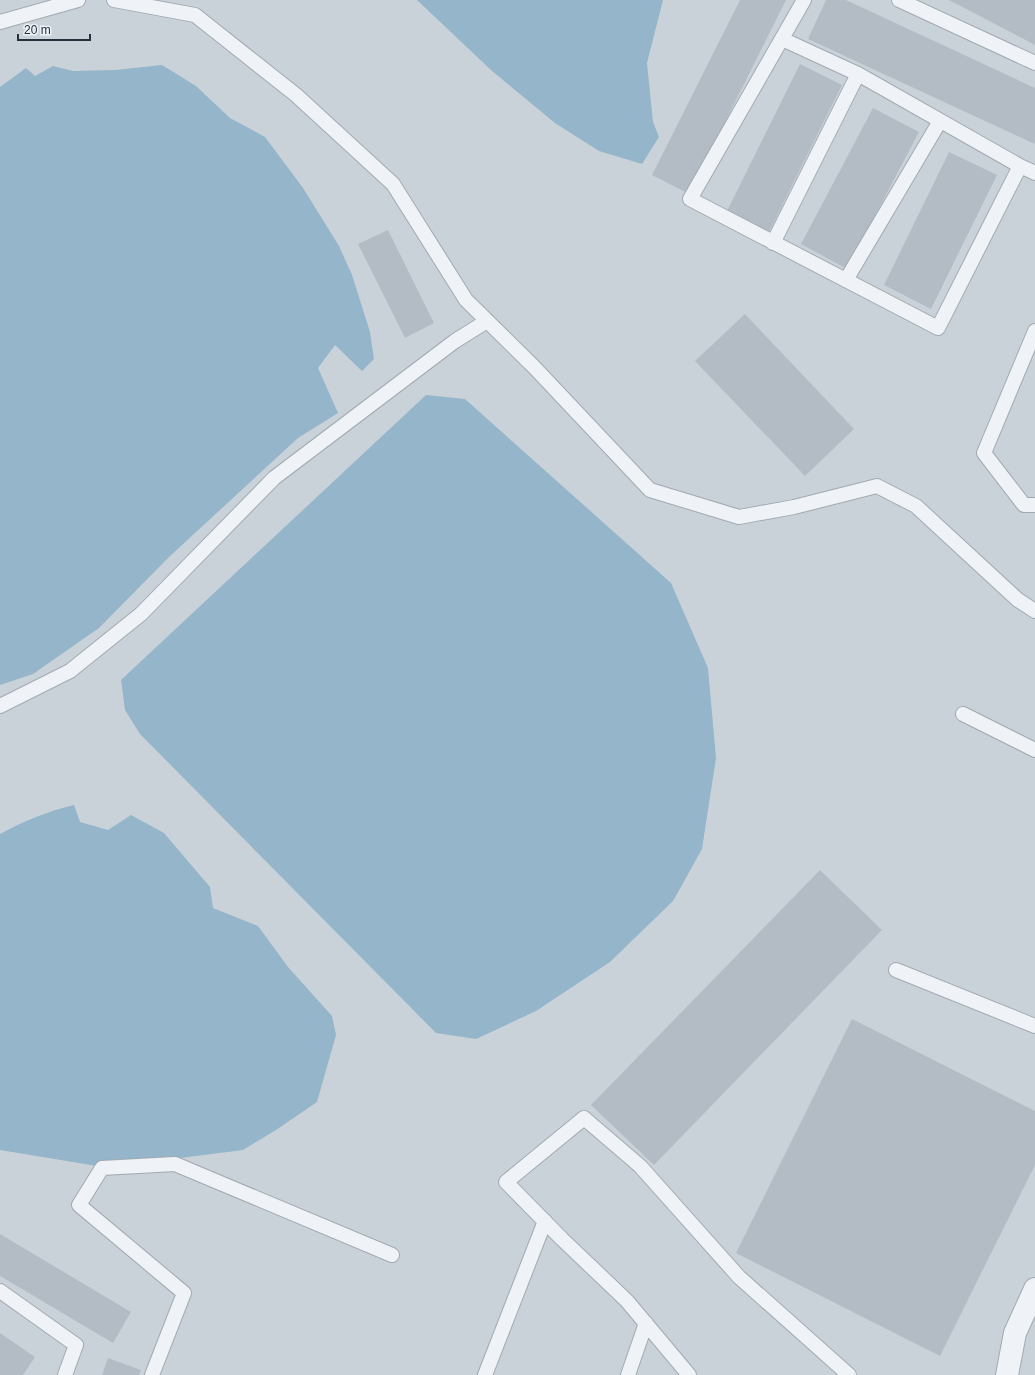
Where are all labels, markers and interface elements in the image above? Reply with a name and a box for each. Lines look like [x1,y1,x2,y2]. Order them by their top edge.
scale bar [18,16,90,42]
text: 20 m [24,23,51,37]

